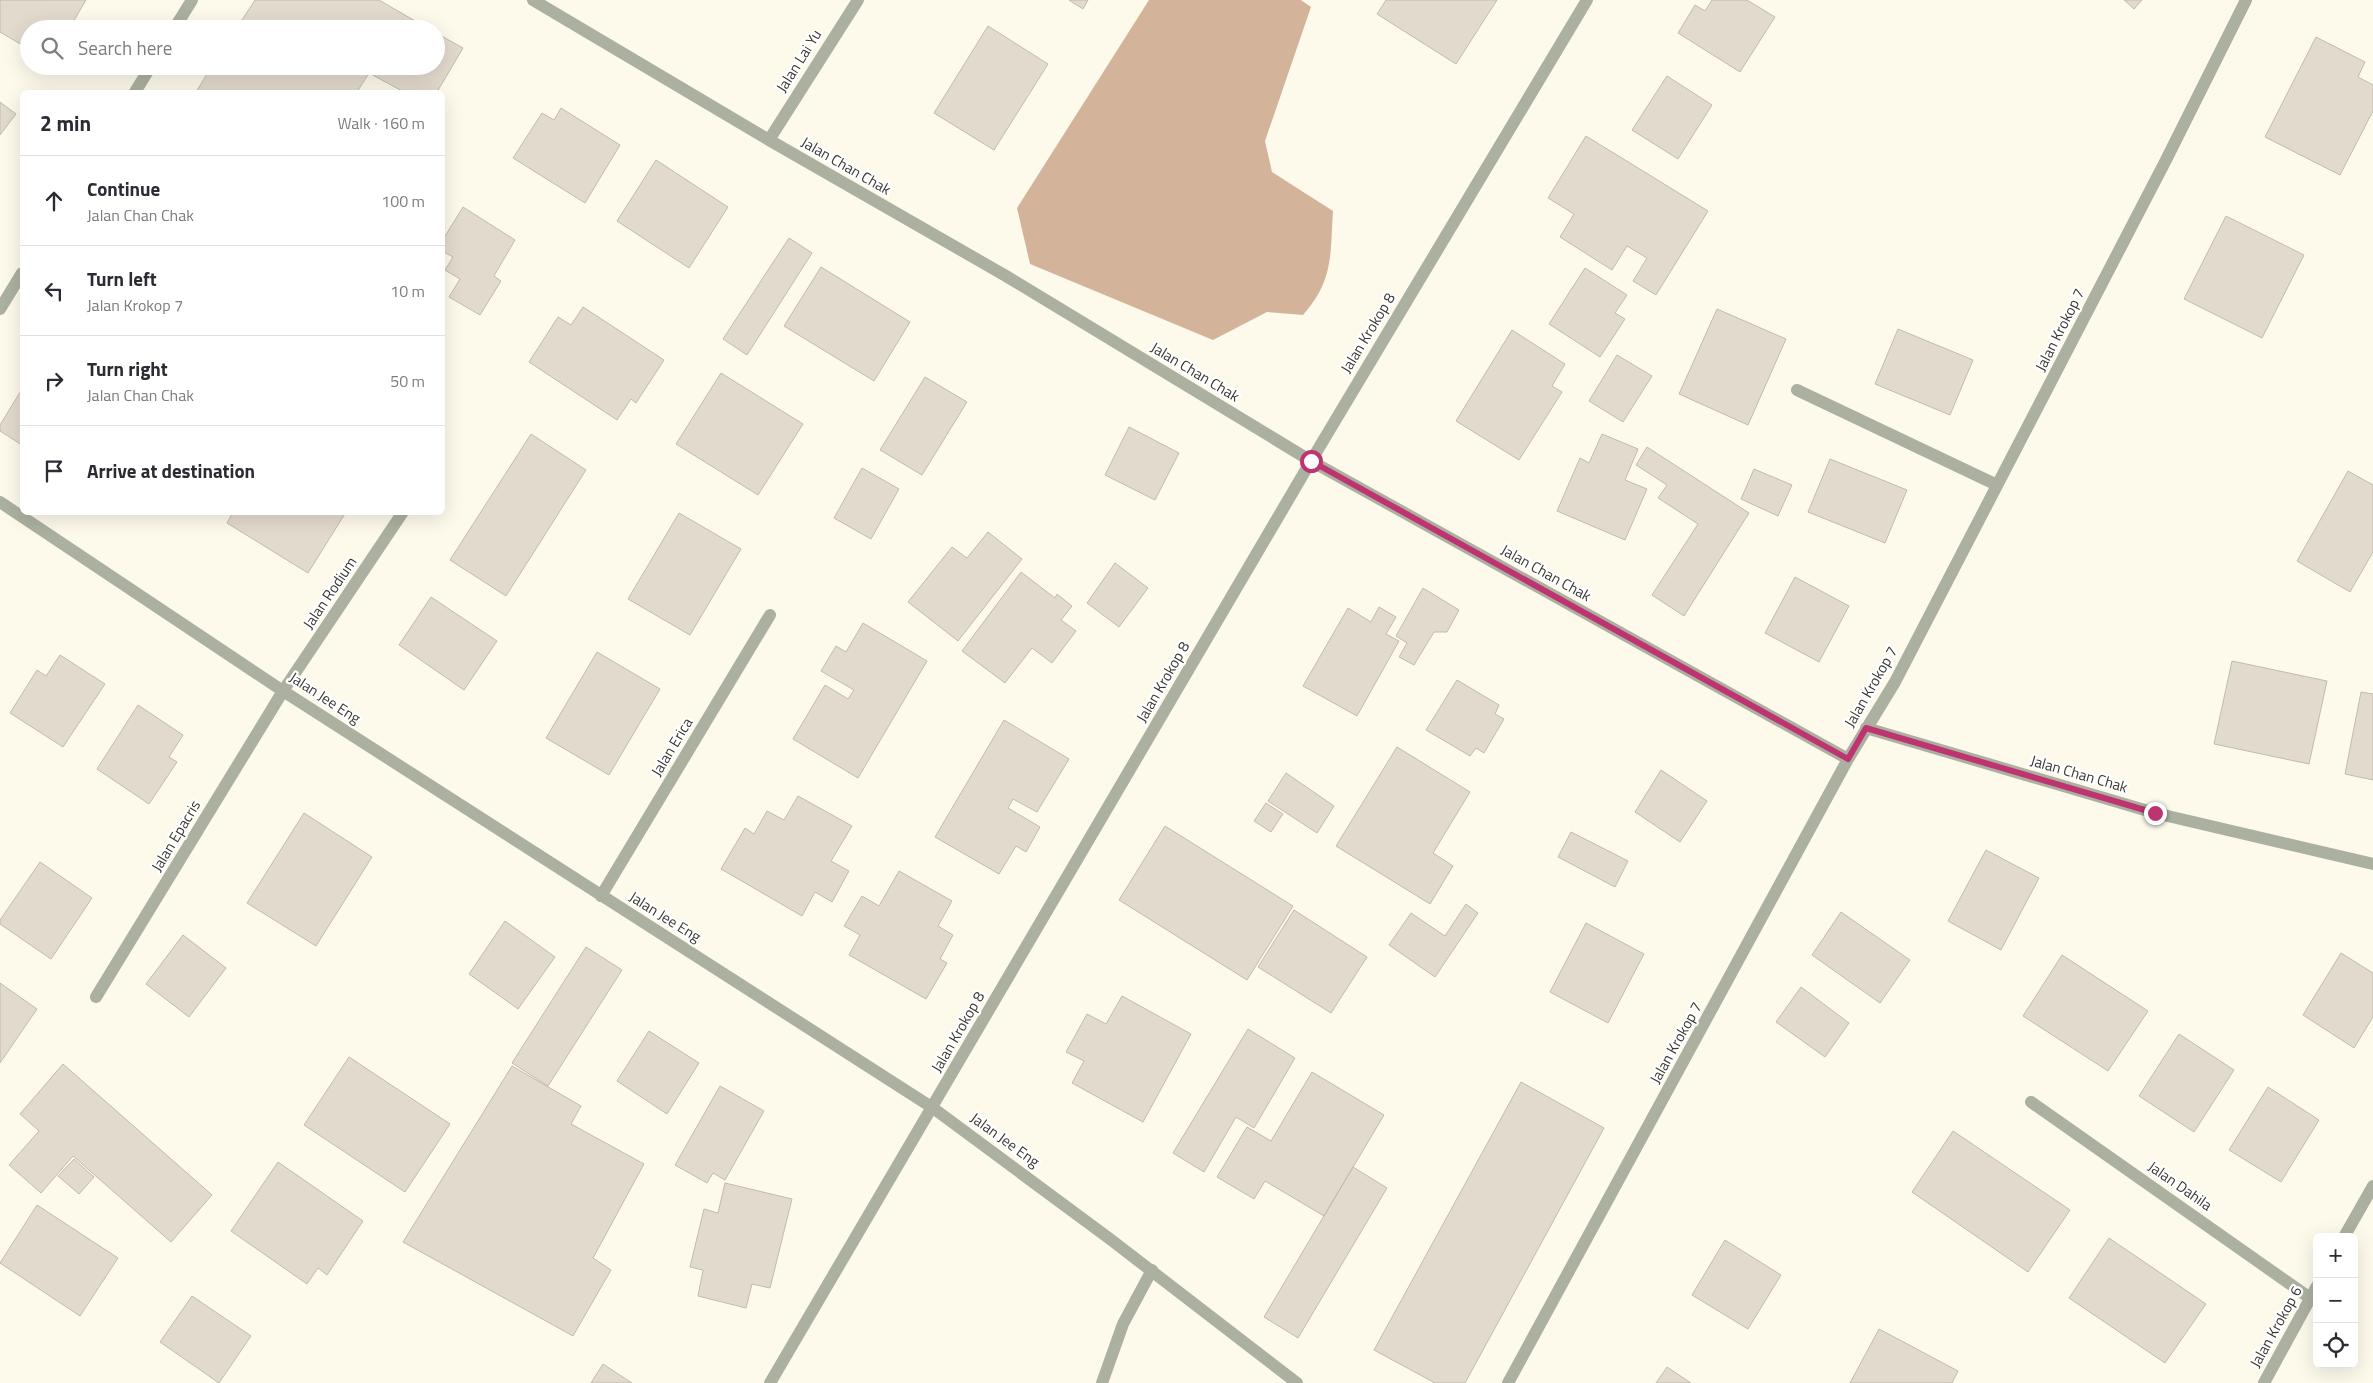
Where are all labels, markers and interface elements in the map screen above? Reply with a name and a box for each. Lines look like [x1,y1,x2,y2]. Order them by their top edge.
search box [20,20,445,75]
street label: Jalan Lai Yu [770,25,827,97]
text: Search here [78,33,172,62]
icon: search [38,34,66,62]
text: 2 min [40,107,91,139]
text: Walk · 160 m [337,111,425,135]
street label: Jalan Chan Chak [797,131,895,201]
text: Continue [87,174,160,203]
icon: ahead [40,187,68,215]
text: 100 m [381,189,425,213]
text: Jalan Chan Chak [87,203,194,227]
text: Turn left [87,264,157,293]
icon: left [40,277,68,305]
text: 10 m [390,279,425,303]
street label: Jalan Krokop 7 [2029,284,2090,375]
street label: Jalan Krokop 8 [1334,288,1401,377]
text: Jalan Krokop 7 [87,293,183,317]
street label: Jalan Chan Chak [1146,336,1244,407]
text: Turn right [87,354,168,383]
icon: right [40,367,68,395]
text: 50 m [390,369,425,393]
text: Jalan Chan Chak [87,383,194,407]
route start [1300,450,1323,473]
text: Arrive at destination [87,456,255,485]
icon: arrive [40,457,68,485]
street label: Jalan Chan Chak [1497,538,1596,607]
street label: Jalan Rodium [297,552,362,634]
street label: Jalan Krokop 8 [1130,637,1195,727]
street label: Jalan Krokop 7 [1838,642,1903,732]
street label: Jalan Jee Eng [285,666,366,729]
street label: Jalan Erica [645,713,698,781]
street label: Jalan Chan Chak [2028,749,2130,798]
street label: Jalan Epacris [145,796,206,876]
route end [2144,802,2167,825]
street label: Jalan Jee Eng [625,885,706,948]
street label: Jalan Krokop 8 [925,987,990,1077]
street label: Jalan Krokop 7 [1644,998,1707,1088]
street label: Jalan Jee Eng [966,1106,1045,1173]
street label: Jalan Dahila [2144,1155,2217,1216]
map controls [2313,1233,2358,1368]
button: + [2313,1233,2358,1278]
button: − [2313,1278,2358,1323]
street label: Jalan Krokop 6 [2244,1282,2307,1372]
button: locate [2313,1323,2358,1368]

